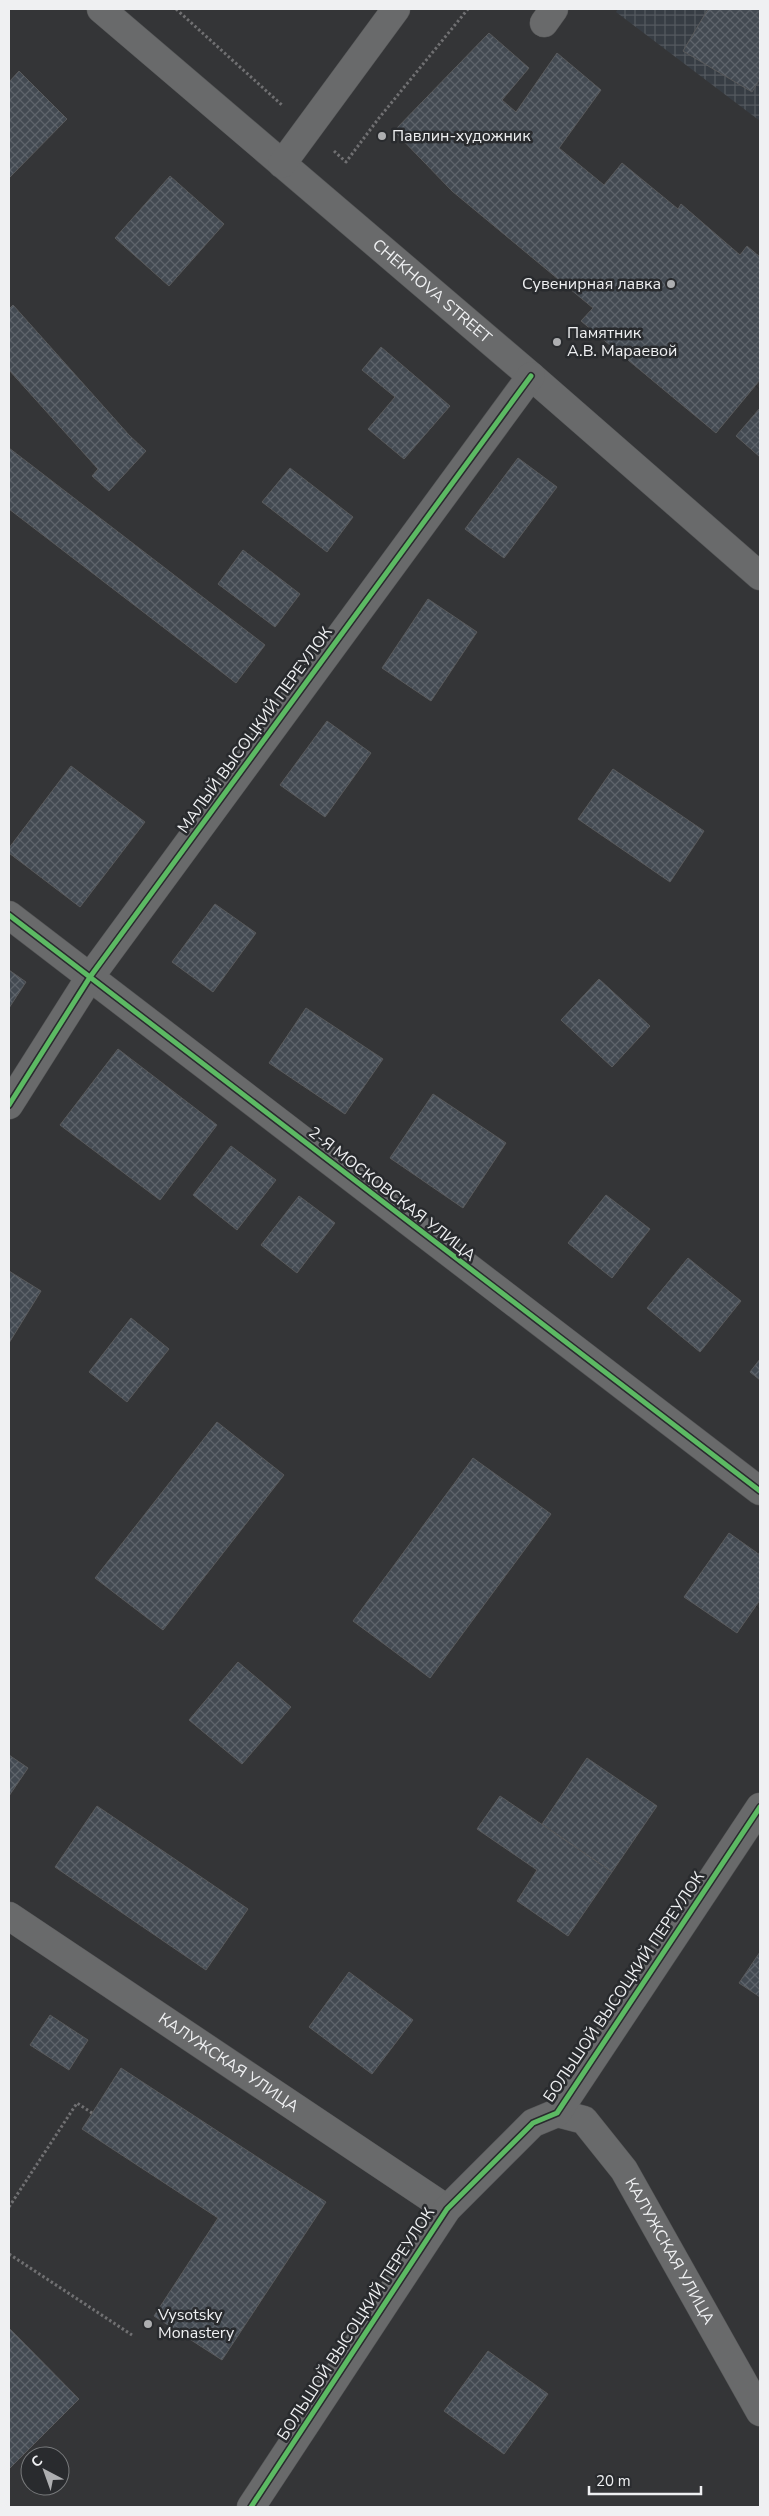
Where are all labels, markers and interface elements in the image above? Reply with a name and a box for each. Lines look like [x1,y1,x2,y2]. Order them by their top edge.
place label: Павлин-художник [392,125,531,147]
marker: Павлин-художник [376,130,388,142]
street label: CHEKHOVA STREET [367,234,497,349]
place label: Сувенирная лавка [522,273,661,295]
marker: Сувенирная лавка [665,278,677,290]
place label: Памятник А.В. Мараевой [567,322,677,362]
marker: Памятник А.В. Мараевой [551,336,563,348]
street label: МАЛЫЙ ВЫСОЦКИЙ ПЕРЕУЛОК [173,622,338,838]
street label: 2-Я МОСКОВСКАЯ УЛИЦА [304,1122,480,1267]
street label: БОЛЬШОЙ ВЫСОЦКИЙ ПЕРЕУЛОК [538,1867,710,2107]
street label: КАЛУЖСКАЯ УЛИЦА [154,2008,303,2118]
street label: КАЛУЖСКАЯ УЛИЦА [620,2174,720,2329]
street label: БОЛЬШОЙ ВЫСОЦКИЙ ПЕРЕУЛОК [272,2203,440,2445]
place label: Vysotsky Monastery [157,2304,235,2344]
marker: Vysotsky Monastery [142,2318,154,2330]
north arrow [20,2446,70,2496]
text: С [27,2451,47,2472]
scale bar [589,2464,702,2496]
text: 20 m [596,2471,631,2491]

